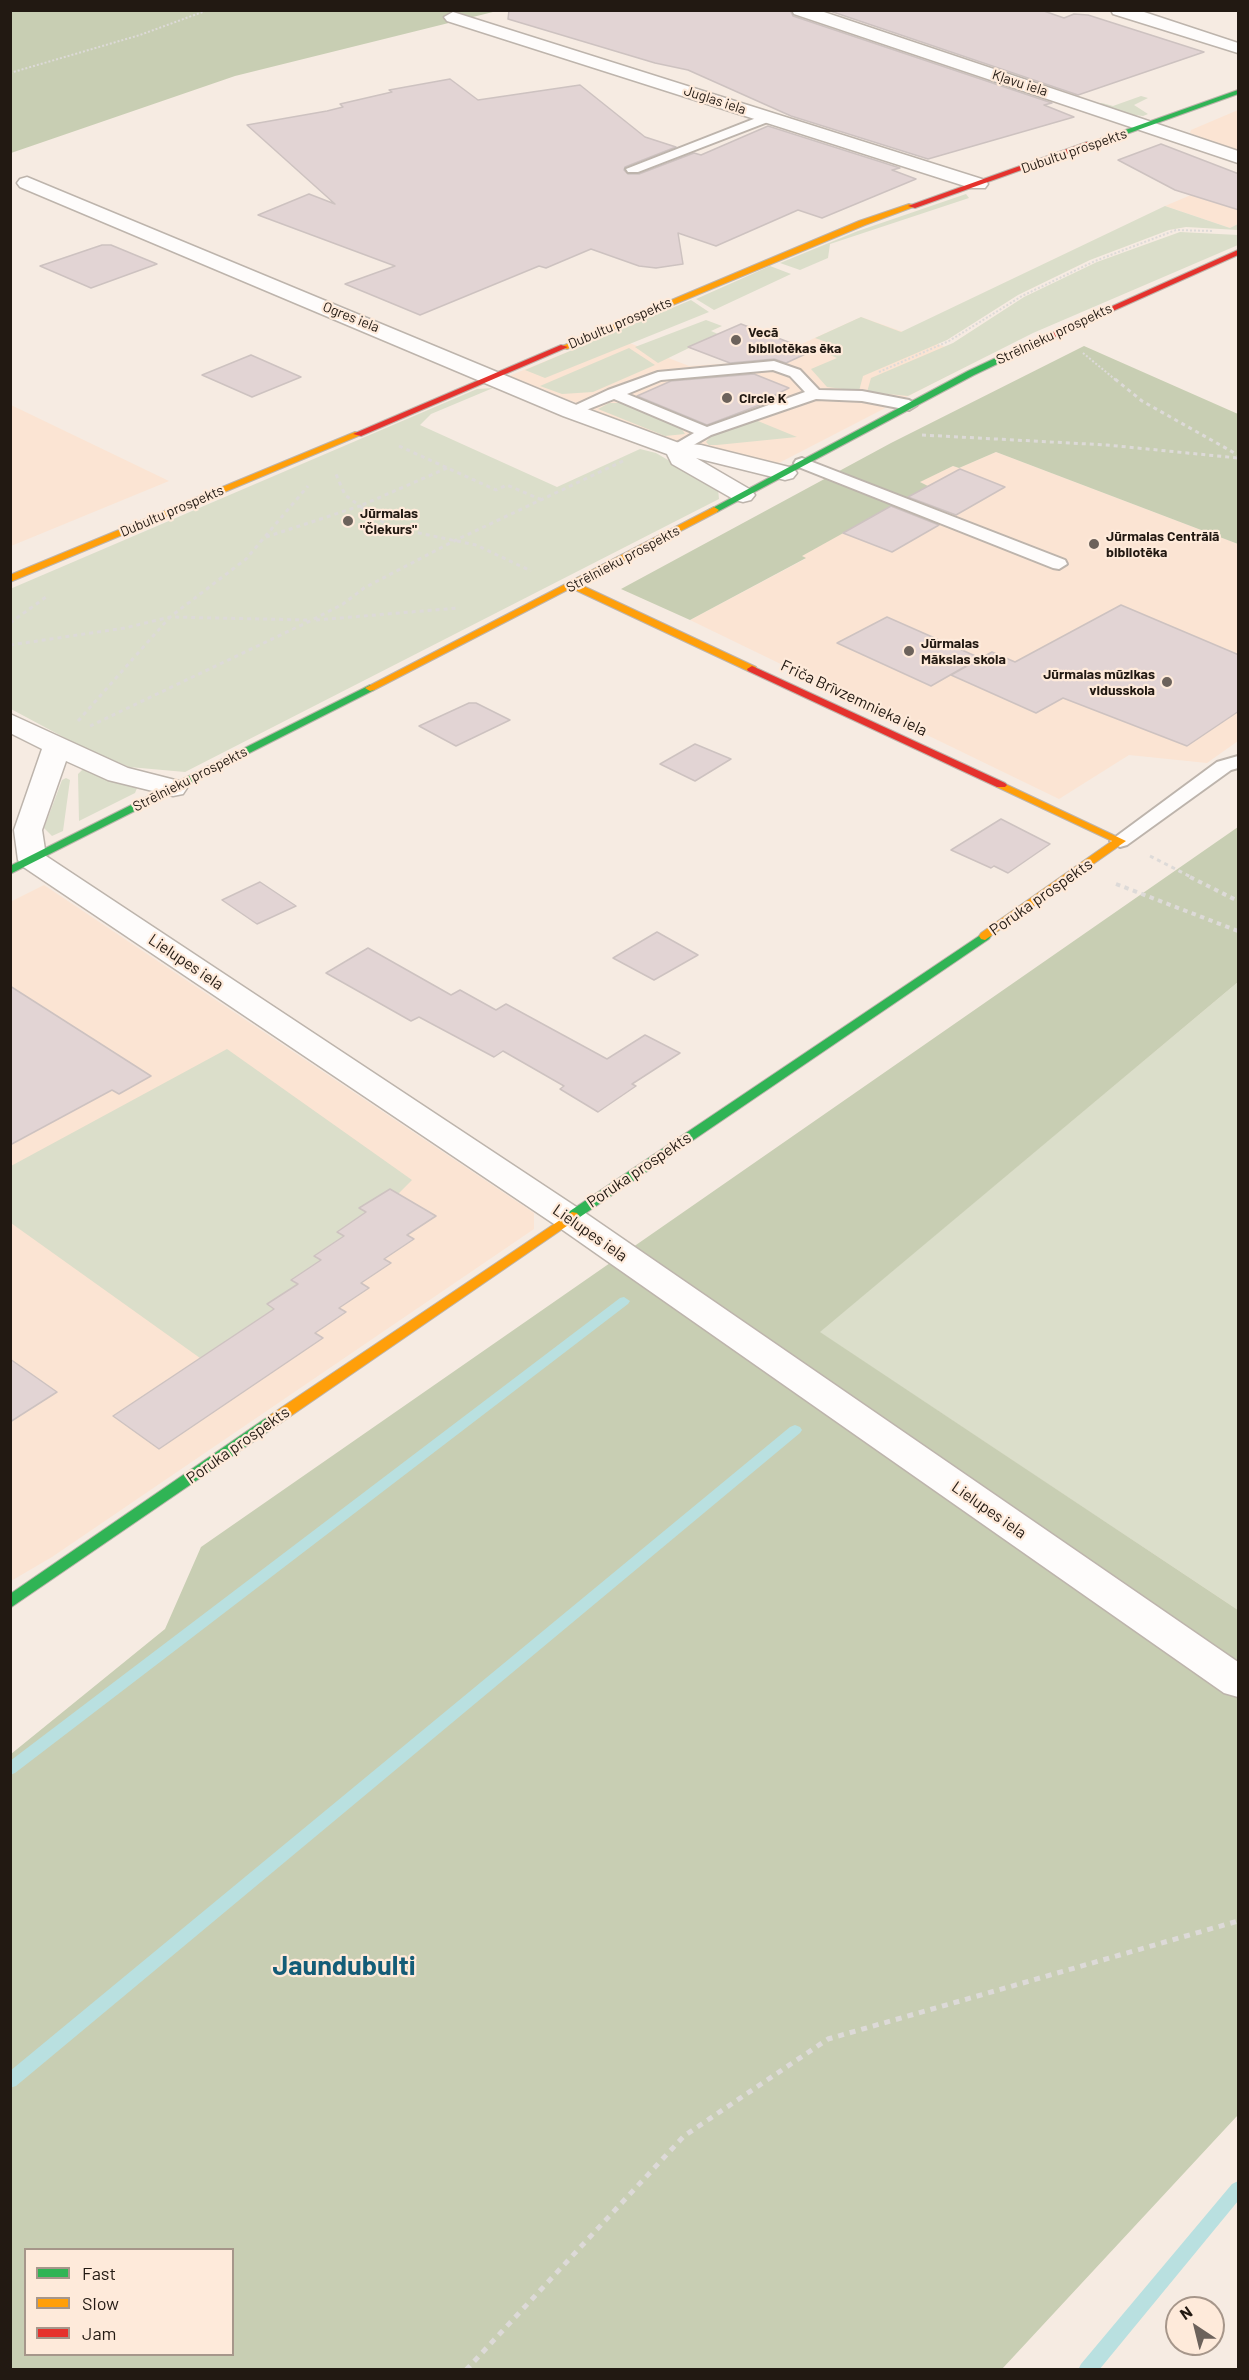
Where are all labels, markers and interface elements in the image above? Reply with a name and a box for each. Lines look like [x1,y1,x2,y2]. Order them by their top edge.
street label: Kļavu iela [990,66,1050,100]
street label: Juglas iela [682,82,748,118]
street label: Dubultu prospekts [1019,125,1129,177]
street label: Dubultu prospekts [566,294,674,352]
street label: Ogres iela [320,298,382,336]
street label: Strēlnieku prospekts [993,300,1115,368]
place label: Vecā bibliotēkas ēka [748,324,841,356]
marker: Vecā bibliotēkas ēka [729,333,743,347]
place label: Circle K [739,390,786,406]
marker: Circle K [720,391,734,405]
street label: Dubultu prospekts [118,482,226,540]
place label: Jūrmalas "Čiekurs" [360,505,418,538]
marker: Jūrmalas "Čiekurs" [341,514,355,528]
street label: Strēlnieku prospekts [563,522,683,596]
place label: Jūrmalas Centrālā bibliotēka [1106,528,1219,560]
marker: Jūrmalas Centrālā bibliotēka [1087,537,1101,551]
place label: Jūrmalas Mākslas skola [921,635,1006,668]
marker: Jūrmalas Mākslas skola [902,644,916,658]
street label: Friča Brīvzemnieka iela [778,656,930,740]
place label: Jūrmalas mūzikas vidusskola [1043,666,1155,698]
marker: Jūrmalas mūzikas vidusskola [1160,675,1174,689]
street label: Strēlnieku prospekts [130,743,250,815]
street label: Poruka prospekts [986,854,1096,940]
street label: Lielupes iela [145,930,227,994]
street label: Poruka prospekts [583,1128,695,1212]
street label: Lielupes iela [549,1200,631,1266]
street label: Poruka prospekts [183,1402,293,1488]
street label: Lielupes iela [948,1477,1030,1543]
district label: Jaundubulti [272,1950,416,1982]
legend [24,2248,234,2356]
text: Fast [82,2262,116,2284]
text: Slow [82,2292,119,2314]
north arrow [1165,2296,1225,2356]
text: N [1176,2302,1195,2323]
text: Jam [82,2322,116,2344]

